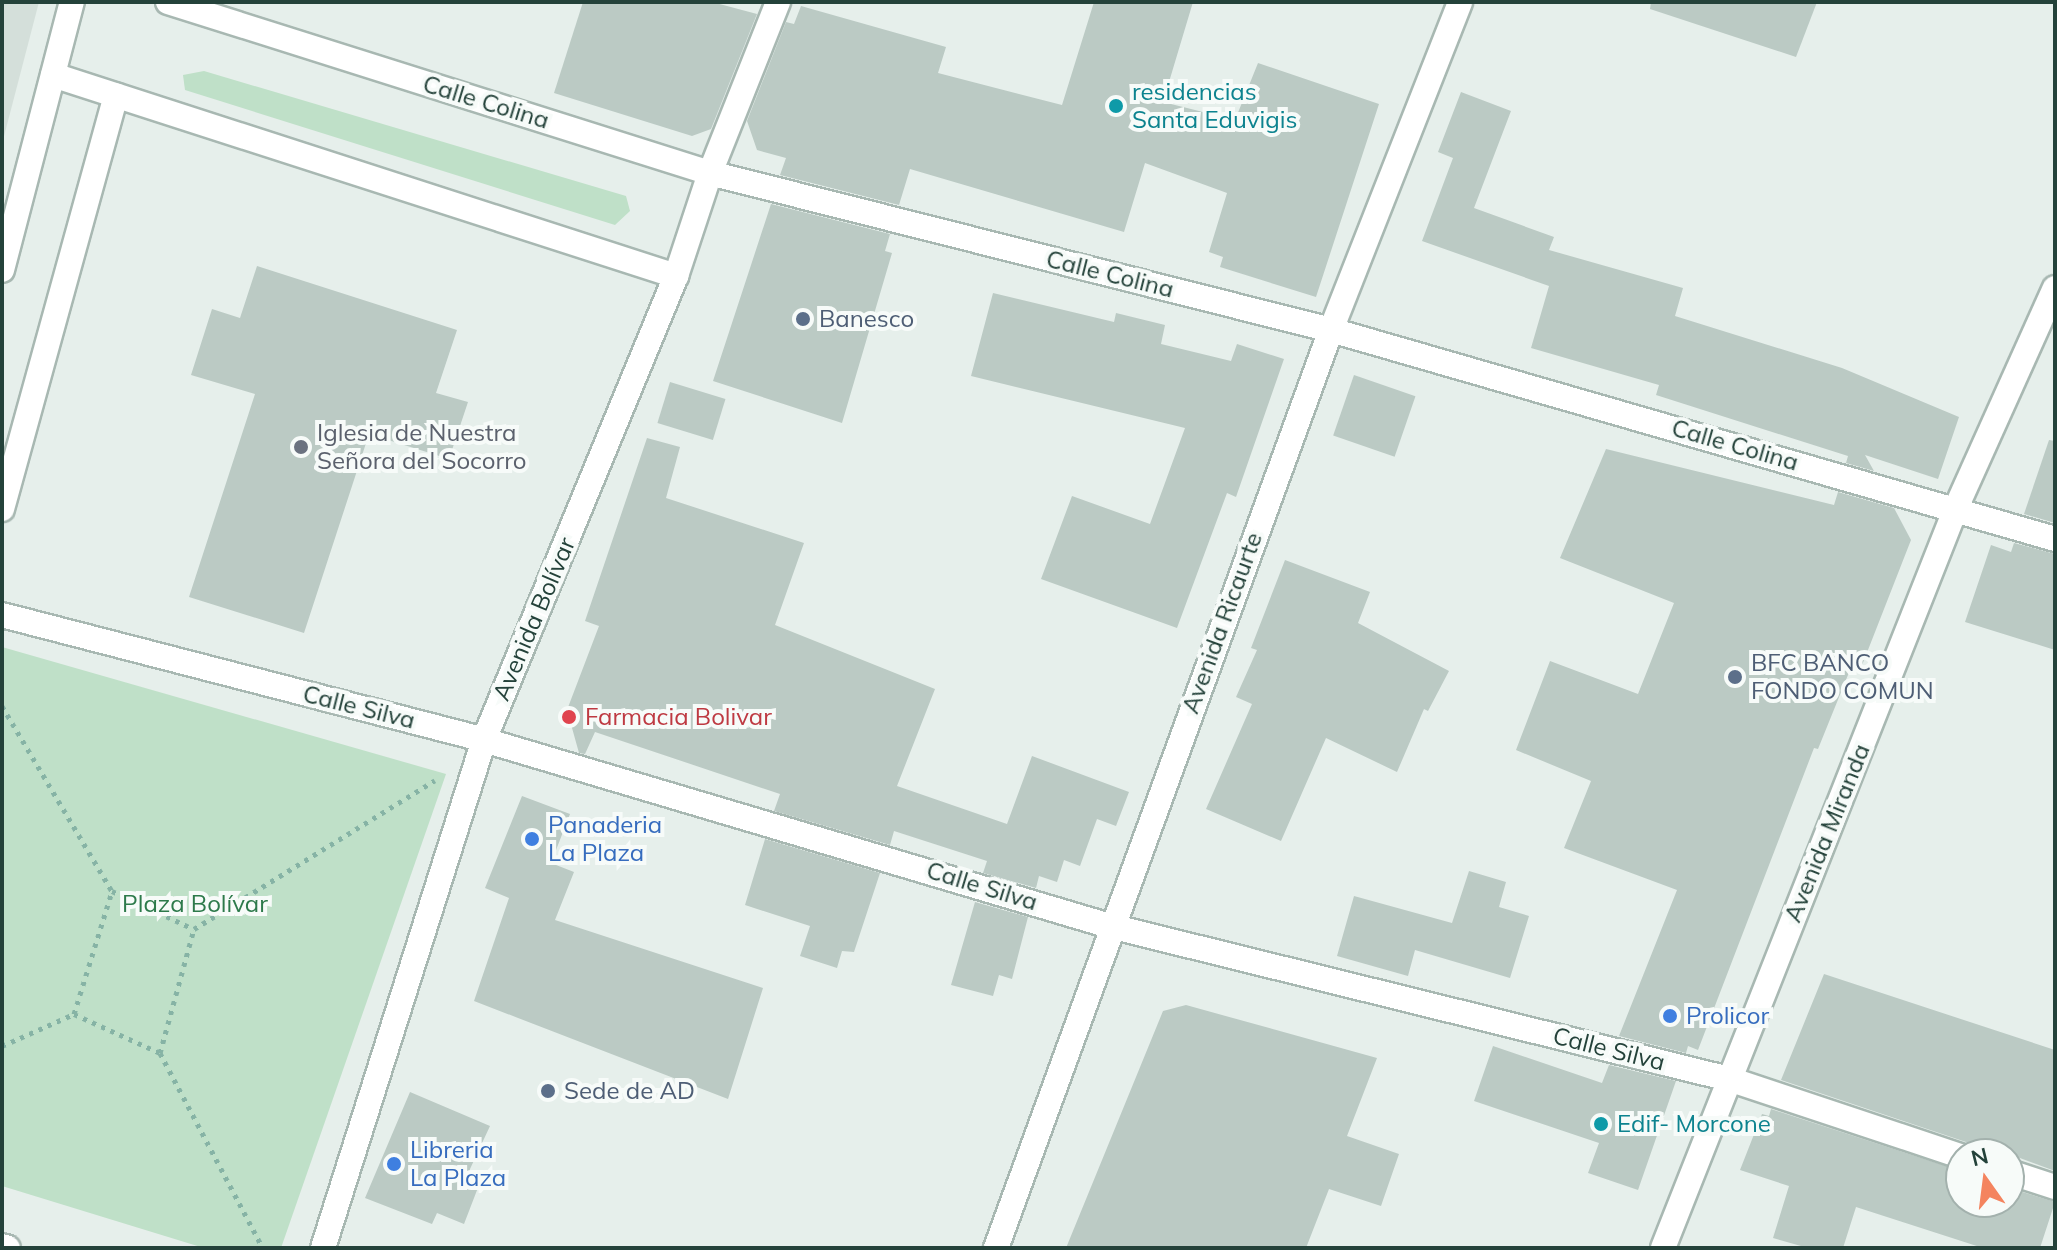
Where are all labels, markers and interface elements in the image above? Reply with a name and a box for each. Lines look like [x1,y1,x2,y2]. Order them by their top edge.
street label: Calle Colina [419,69,553,135]
place label: residencias Santa Eduvigis [1132,78,1297,134]
marker: residencias Santa Eduvigis [1107,97,1125,115]
street label: Calle Colina [1043,244,1177,304]
place label: Banesco [819,305,914,333]
marker: Banesco [794,310,812,328]
street label: Calle Colina [1668,413,1802,477]
place label: Iglesia de Nuestra Señora del Socorro [317,419,526,475]
marker: Iglesia de Nuestra Señora del Socorro [292,438,310,456]
street label: Avenida Ricaurte [1176,529,1268,717]
street label: Avenida Bolívar [487,533,581,705]
place label: BFC BANCO FONDO COMUN [1751,649,1934,705]
marker: BFC BANCO FONDO COMUN [1726,668,1744,686]
street label: Calle Silva [300,679,418,735]
place label: Farmacia Bolivar [585,703,772,731]
marker: Farmacia Bolivar [560,708,578,726]
street label: Avenida Miranda [1778,740,1876,926]
place label: Panaderia La Plaza [548,811,662,867]
marker: Panaderia La Plaza [523,830,541,848]
street label: Calle Silva [923,855,1041,917]
park label: Plaza Bolívar [122,890,268,918]
place label: Prolicor [1686,1002,1769,1030]
marker: Prolicor [1661,1007,1679,1025]
street label: Calle Silva [1550,1021,1668,1077]
place label: Sede de AD [564,1077,695,1105]
marker: Sede de AD [539,1082,557,1100]
place label: Edif- Morcone [1617,1110,1771,1138]
marker: Edif- Morcone [1592,1115,1610,1133]
place label: Libreria La Plaza [410,1136,506,1192]
north arrow [1945,1138,2025,1218]
text: N [1968,1141,1991,1172]
marker: Libreria La Plaza [385,1155,403,1173]

